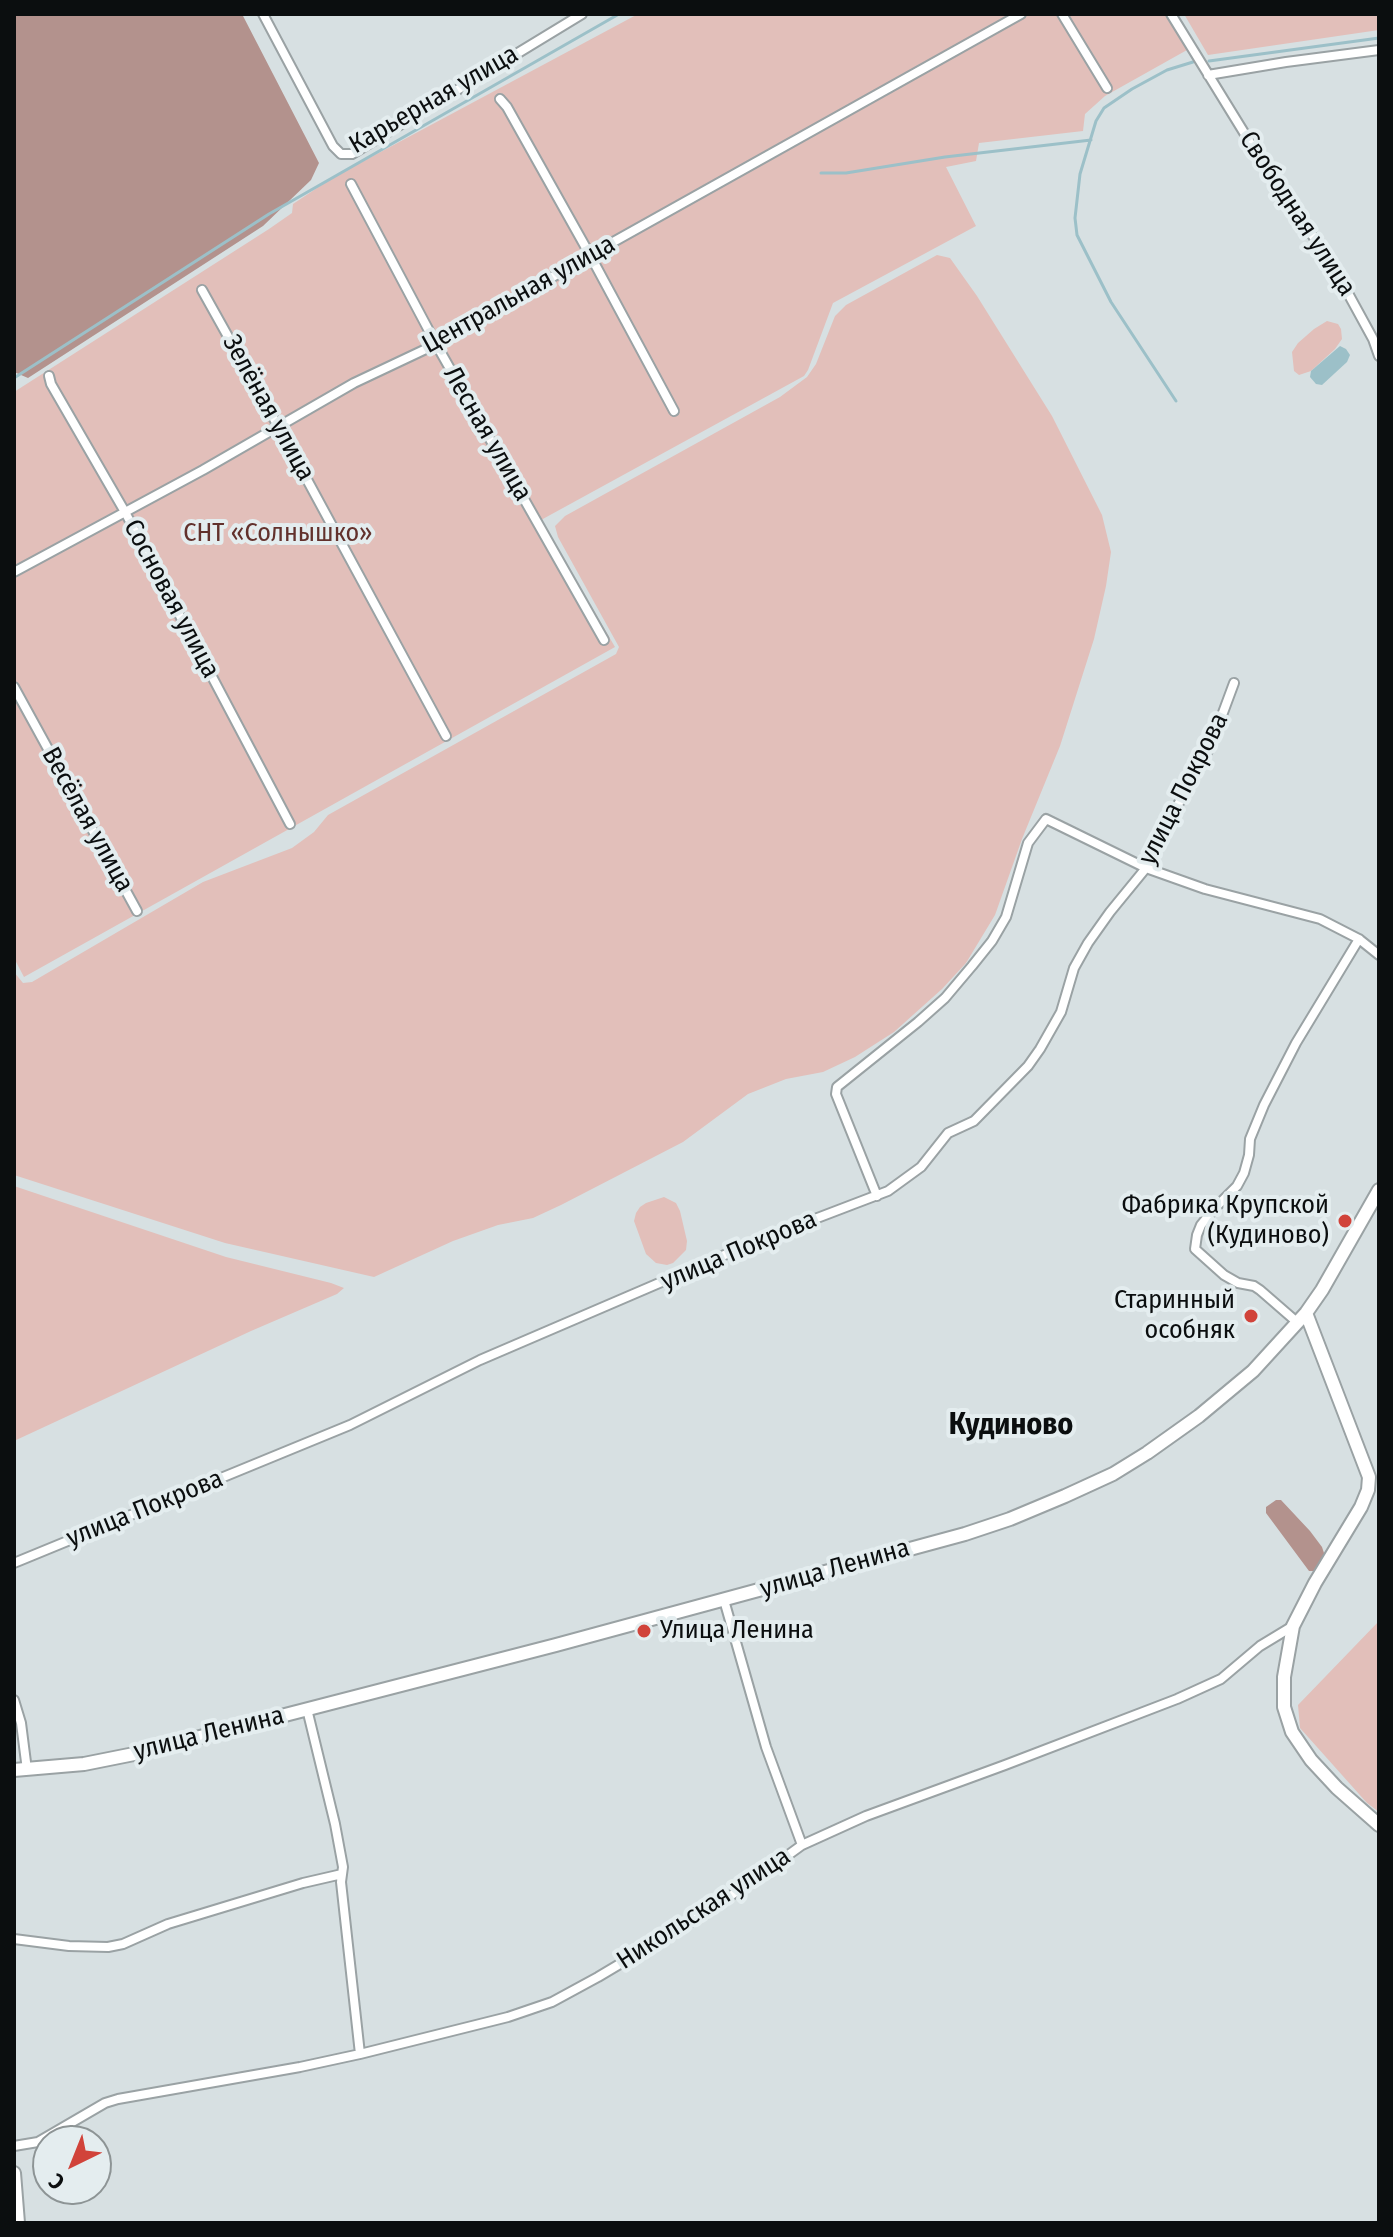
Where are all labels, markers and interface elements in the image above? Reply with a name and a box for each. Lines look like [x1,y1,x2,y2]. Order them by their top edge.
street label: Карьерная улица [344,39,524,161]
street label: Свободная улица [1232,126,1362,302]
street label: Центральная улица [417,229,621,361]
street label: Зелёная улица [215,330,321,486]
street label: Лесная улица [436,361,538,507]
street label: Сосновая улица [116,515,226,683]
park label: СНТ «Солнышко» [183,518,373,550]
street label: улица Покрова [1132,708,1236,870]
street label: Весёлая улица [34,742,140,898]
place label: Фабрика Крупской (Кудиново) [1122,1190,1329,1252]
street label: улица Покрова [657,1204,821,1298]
marker: Фабрика Крупской (Кудиново) [1336,1212,1354,1230]
place label: Старинный особняк [1114,1285,1235,1346]
marker: Старинный особняк [1242,1307,1260,1325]
district label: Кудиново [949,1408,1073,1444]
street label: улица Покрова [62,1463,228,1555]
street label: улица Ленина [757,1533,913,1605]
place label: Улица Ленина [660,1615,814,1647]
marker: Улица Ленина [635,1622,653,1640]
street label: улица Ленина [131,1700,287,1768]
street label: Никольская улица [612,1841,796,1977]
north arrow [32,2125,112,2205]
text: С [43,2168,70,2195]

